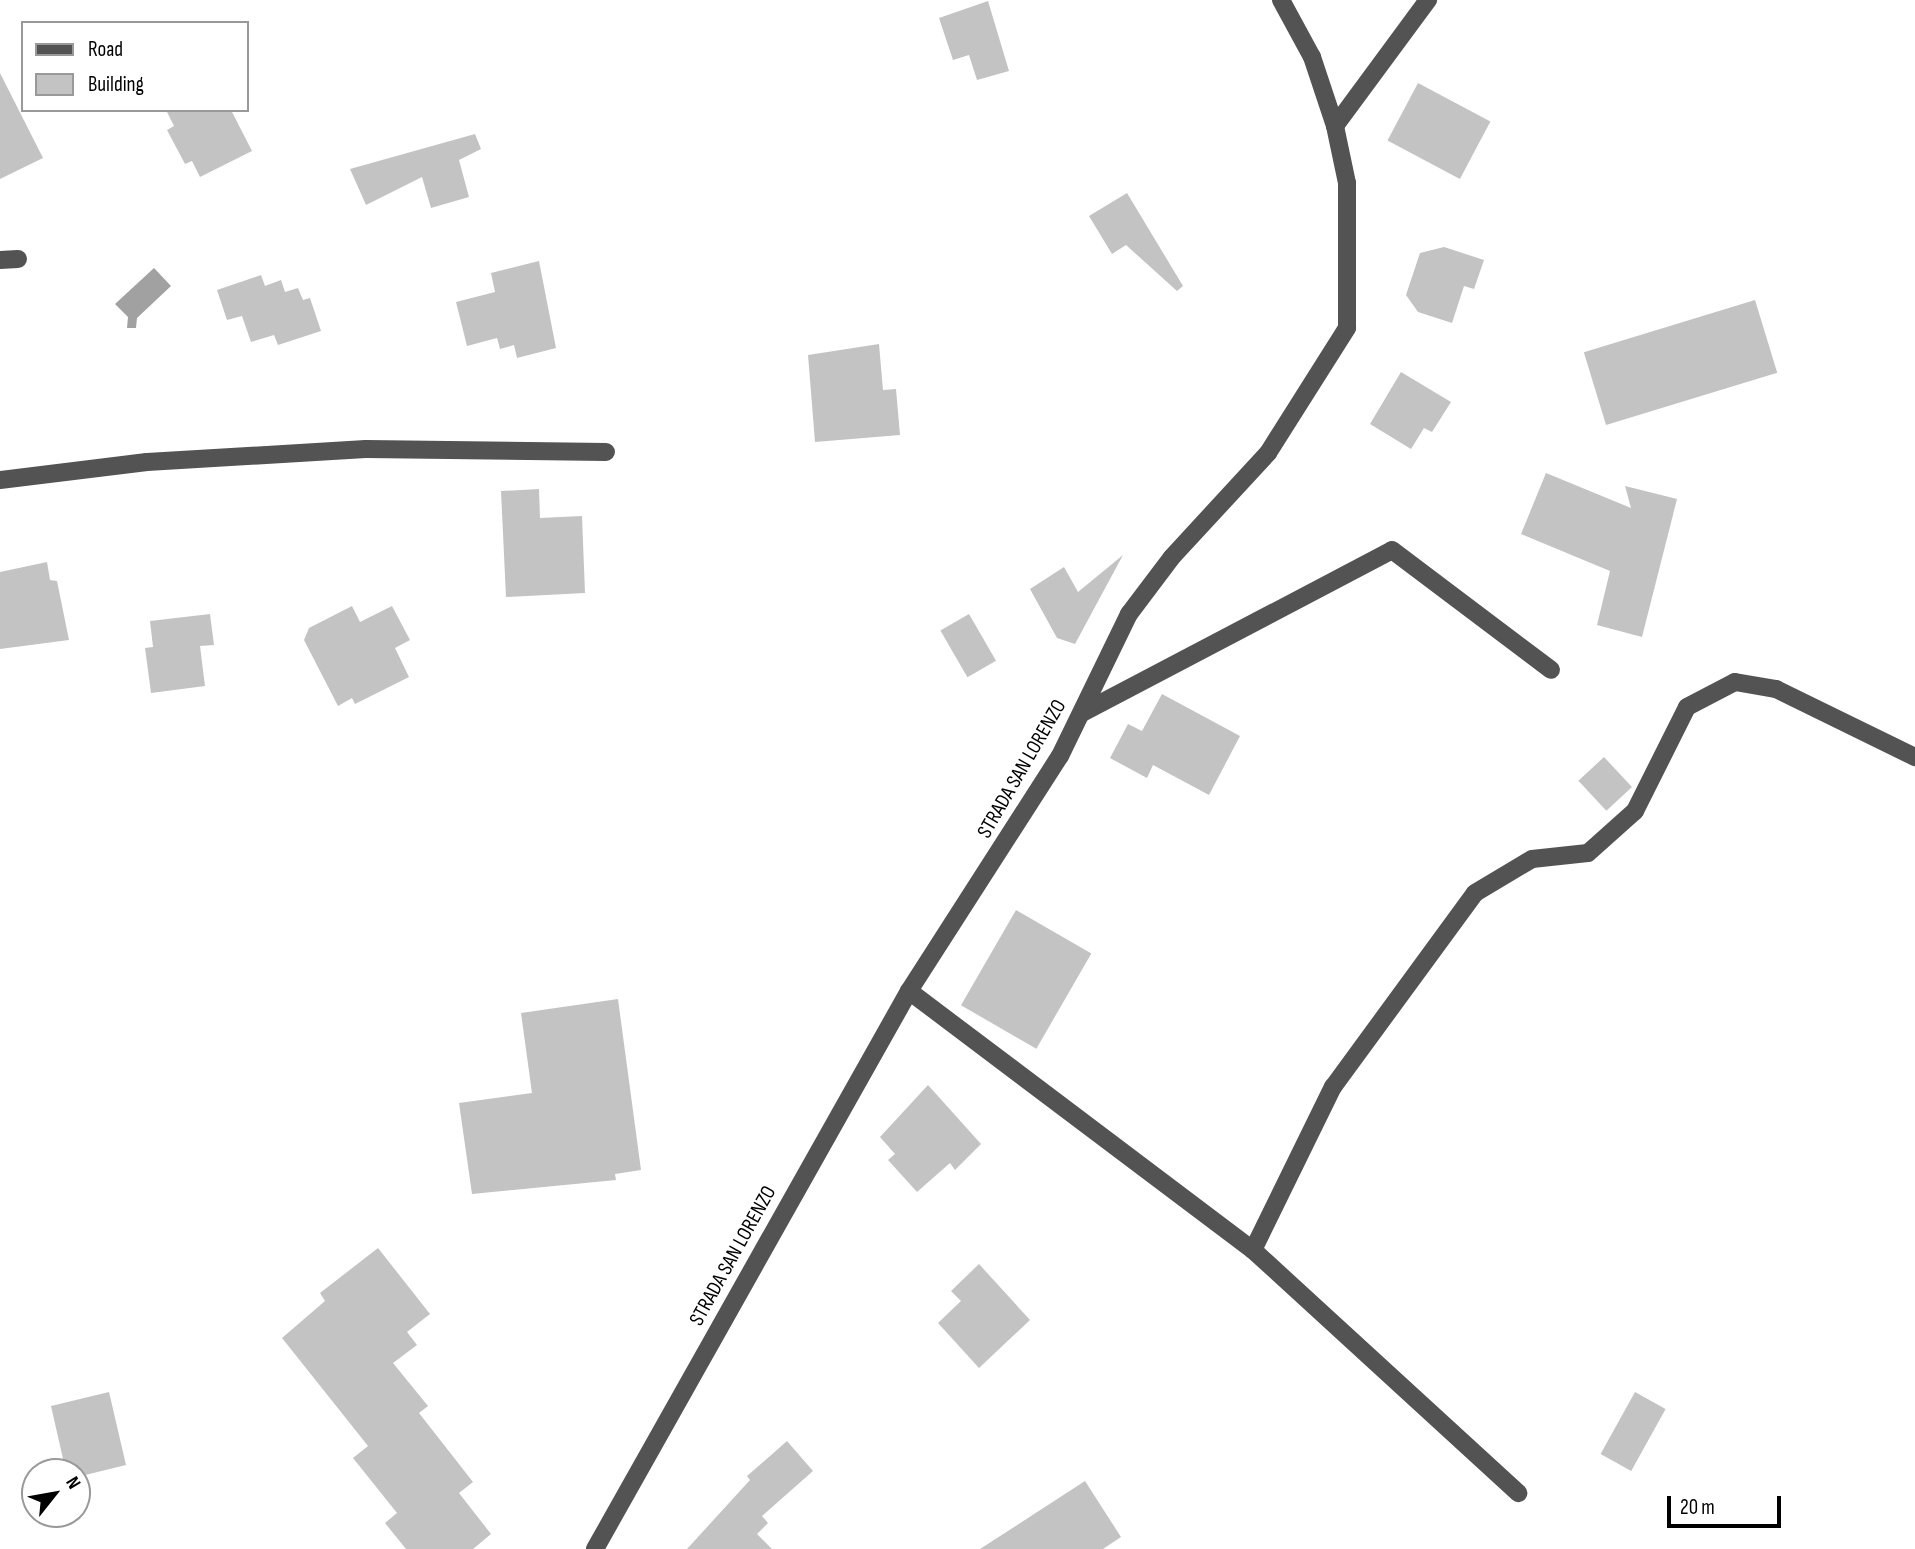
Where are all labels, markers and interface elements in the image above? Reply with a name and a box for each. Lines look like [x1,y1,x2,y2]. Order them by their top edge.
legend [21,21,248,112]
text: Road [88,37,123,62]
text: Building [88,72,144,97]
street label: STRADA SAN LORENZO [972,695,1072,843]
street label: STRADA SAN LORENZO [684,1182,782,1330]
north arrow [21,1458,91,1528]
text: N [60,1473,85,1493]
scale bar [1670,1482,1784,1526]
text: 20 m [1680,1495,1715,1520]

